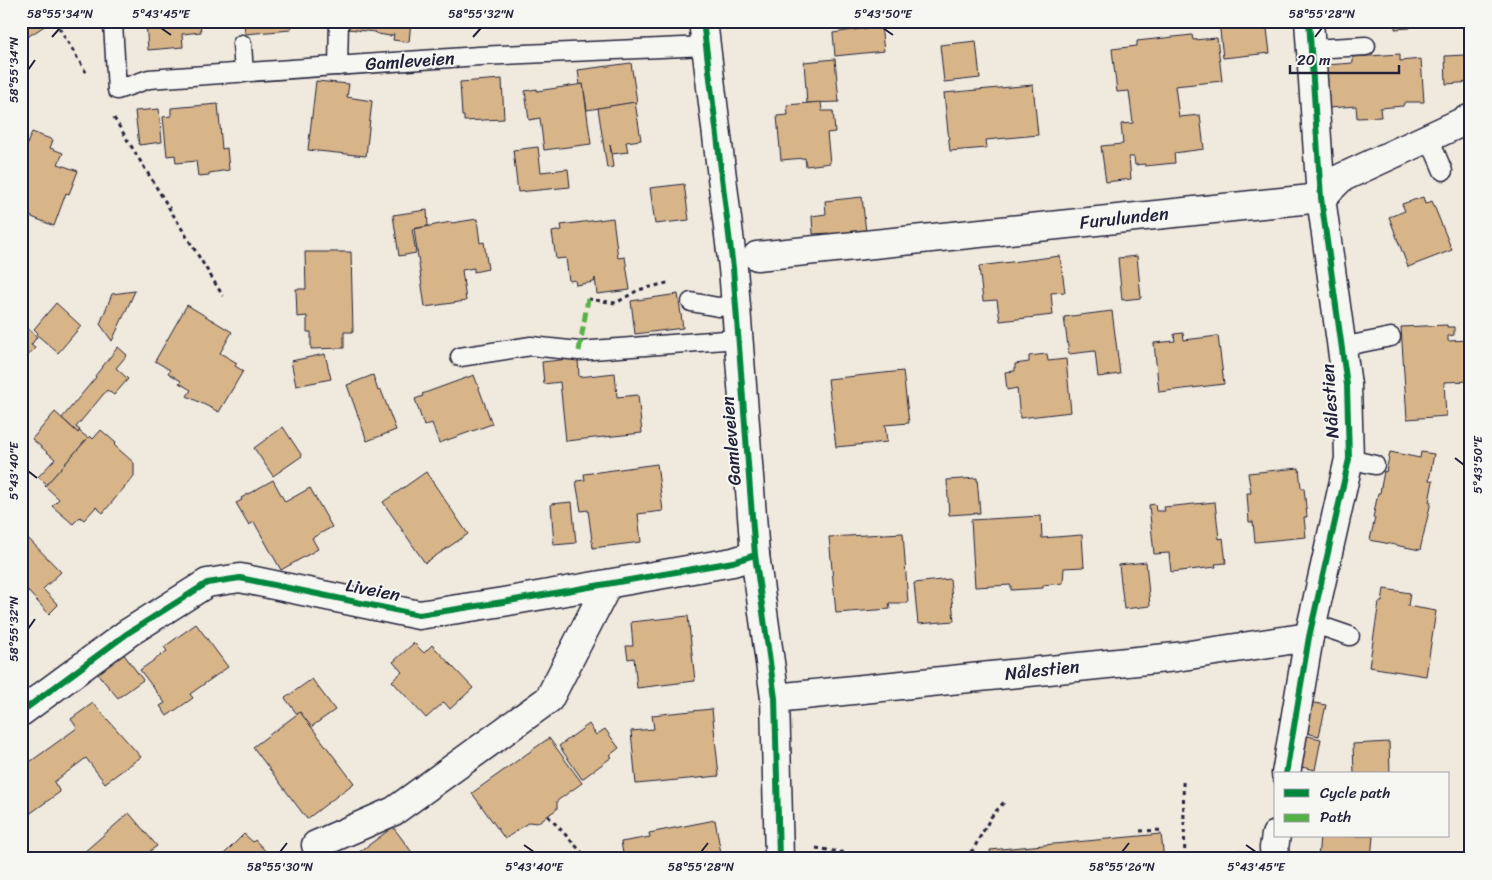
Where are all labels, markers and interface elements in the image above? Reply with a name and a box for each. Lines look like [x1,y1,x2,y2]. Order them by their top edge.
text: 58°55'34"N [27,3,94,25]
text: 5°43'45"E [132,3,191,25]
text: 58°55'32"N [448,3,515,25]
text: 5°43'50"E [854,3,913,25]
text: 58°55'28"N [1289,3,1356,25]
text: 58°55'34"N [3,36,25,103]
street label: Gamleveien [364,42,456,80]
scale bar [1290,42,1398,74]
text: 20 m [1297,47,1331,73]
street label: Furulunden [1078,197,1170,239]
street label: Nålestien [1311,362,1349,439]
street label: Gamleveien [711,395,751,487]
text: 5°43'50"E [1467,435,1489,494]
text: 5°43'40"E [3,441,25,500]
street label: Liveien [343,569,403,611]
text: 58°55'32"N [3,595,25,662]
street label: Nålestien [1003,650,1081,690]
legend [1274,772,1450,838]
text: Cycle path [1320,780,1391,806]
text: Path [1320,804,1351,830]
text: 58°55'30"N [247,856,314,878]
text: 5°43'40"E [505,856,564,878]
text: 58°55'28"N [668,856,735,878]
text: 58°55'26"N [1089,856,1156,878]
text: 5°43'45"E [1227,856,1286,878]

